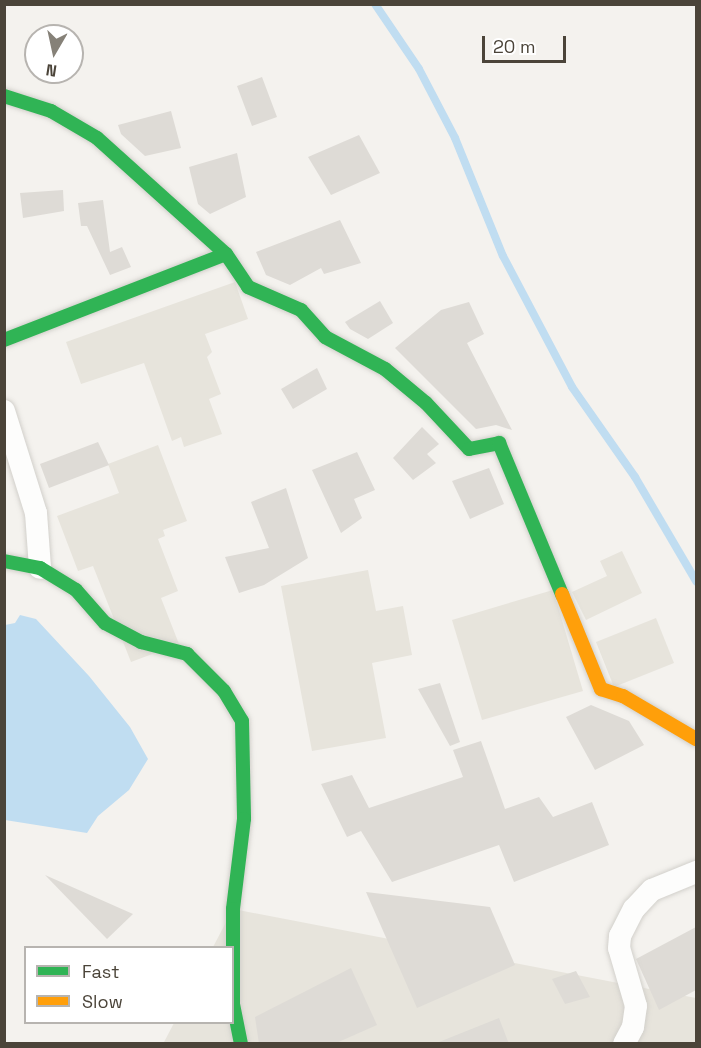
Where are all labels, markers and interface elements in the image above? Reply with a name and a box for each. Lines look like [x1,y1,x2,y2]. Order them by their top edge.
north arrow [24,24,84,84]
scale bar [485,24,569,62]
text: 20 m [493,35,536,58]
text: N [44,59,58,82]
legend [24,946,234,1024]
text: Fast [82,960,119,983]
text: Slow [82,990,123,1013]

